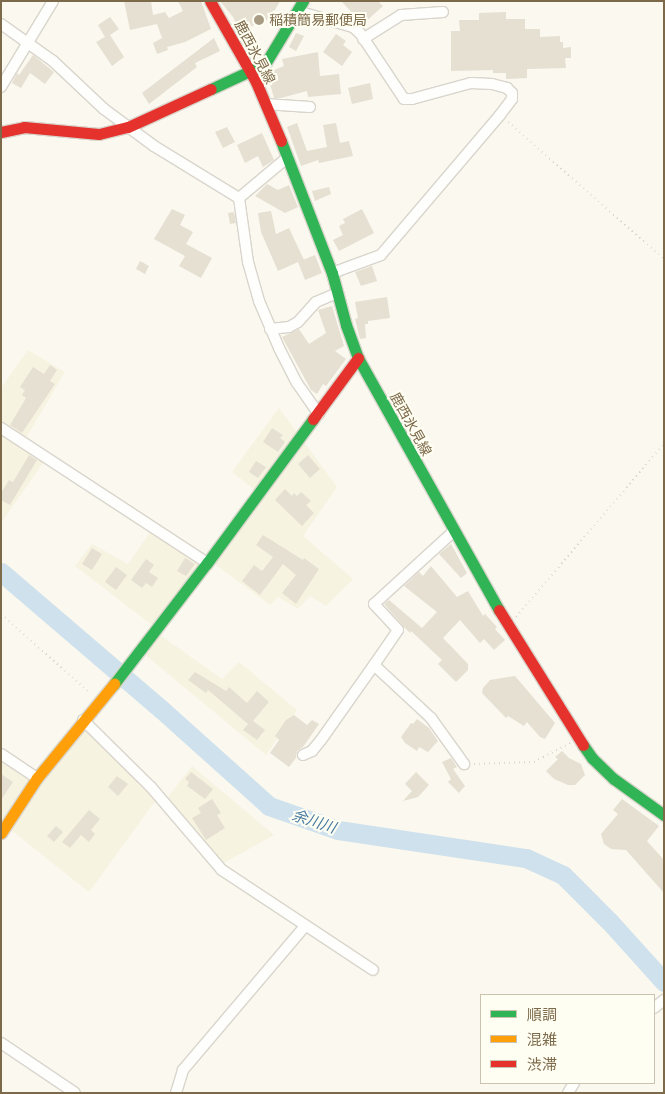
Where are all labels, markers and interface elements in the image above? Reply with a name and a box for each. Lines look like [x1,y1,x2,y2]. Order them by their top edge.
place label: 稲積簡易郵便局 [269,12,367,28]
marker: 稲積簡易郵便局 [253,14,265,26]
street label: 鹿西氷見線 [231,17,279,87]
street label: 鹿西氷見線 [387,389,435,459]
water label: 余川川 [290,805,338,837]
legend [480,994,655,1084]
text: 順調 [527,1006,557,1023]
text: 混雑 [527,1031,557,1048]
text: 渋滞 [527,1056,557,1073]

